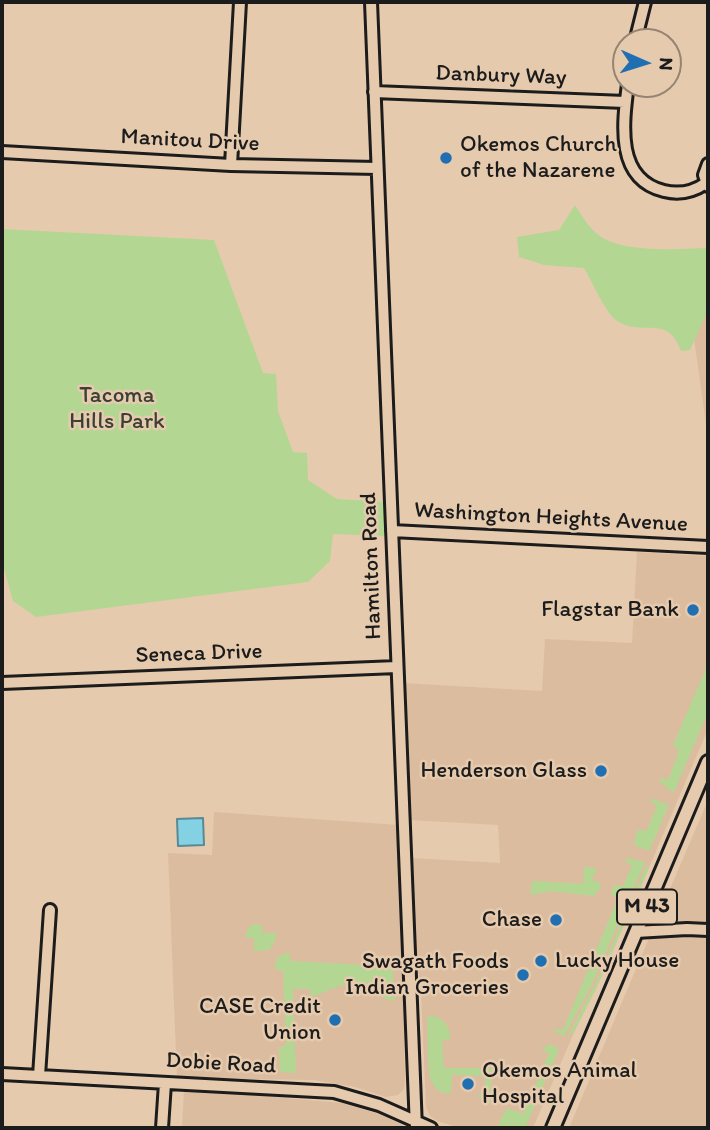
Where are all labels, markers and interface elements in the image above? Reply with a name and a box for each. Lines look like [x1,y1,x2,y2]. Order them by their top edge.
north arrow [612,28,682,98]
text: N [655,57,678,71]
street label: Danbury Way [435,60,567,92]
street label: Manitou Drive [120,124,260,158]
place label: Okemos Church of the Nazarene [460,131,617,185]
marker: Okemos Church of the Nazarene [438,150,454,166]
park label: Tacoma Hills Park [69,382,165,436]
street label: Hamilton Road [356,492,388,640]
street label: Washington Heights Avenue [413,497,689,539]
place label: Flagstar Bank [541,596,679,624]
marker: Flagstar Bank [685,602,701,618]
street label: Seneca Drive [135,638,263,670]
place label: Henderson Glass [420,757,587,785]
marker: Henderson Glass [593,763,609,779]
road number: M 43 [617,890,677,925]
place label: Chase [482,906,542,934]
marker: Chase [548,912,564,928]
place label: Lucky House [555,947,679,975]
place label: Swagath Foods Indian Groceries [345,948,509,1002]
marker: Lucky House [533,953,549,969]
marker: Swagath Foods Indian Groceries [515,967,531,983]
place label: CASE Credit Union [199,993,321,1047]
marker: CASE Credit Union [327,1012,343,1028]
street label: Dobie Road [165,1047,277,1081]
place label: Okemos Animal Hospital [482,1057,637,1111]
marker: Okemos Animal Hospital [460,1076,476,1092]

